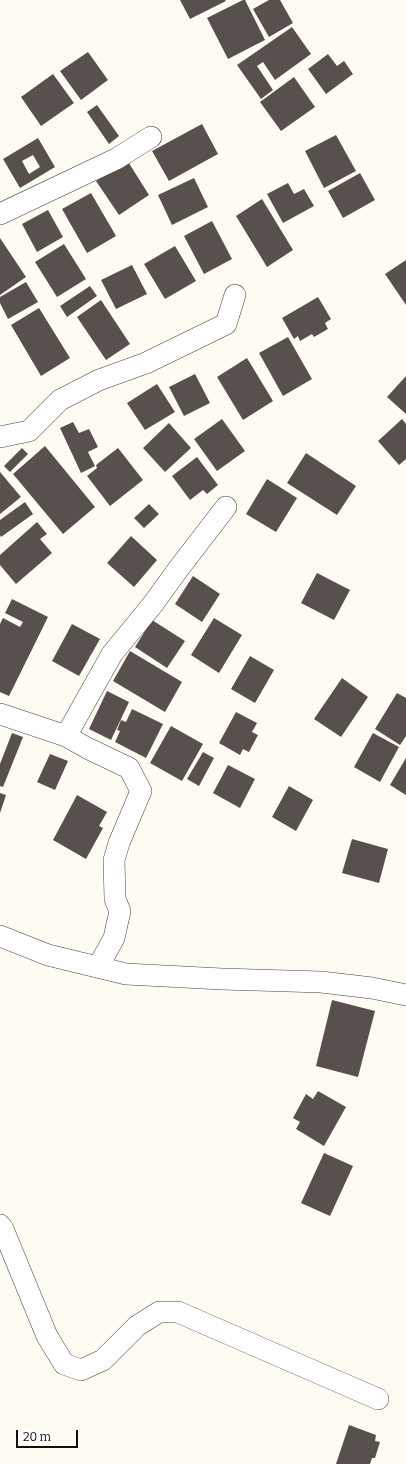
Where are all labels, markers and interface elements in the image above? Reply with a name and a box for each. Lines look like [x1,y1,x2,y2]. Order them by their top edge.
scale bar [18,1422,80,1448]
text: 20 m [23,1430,51,1444]

